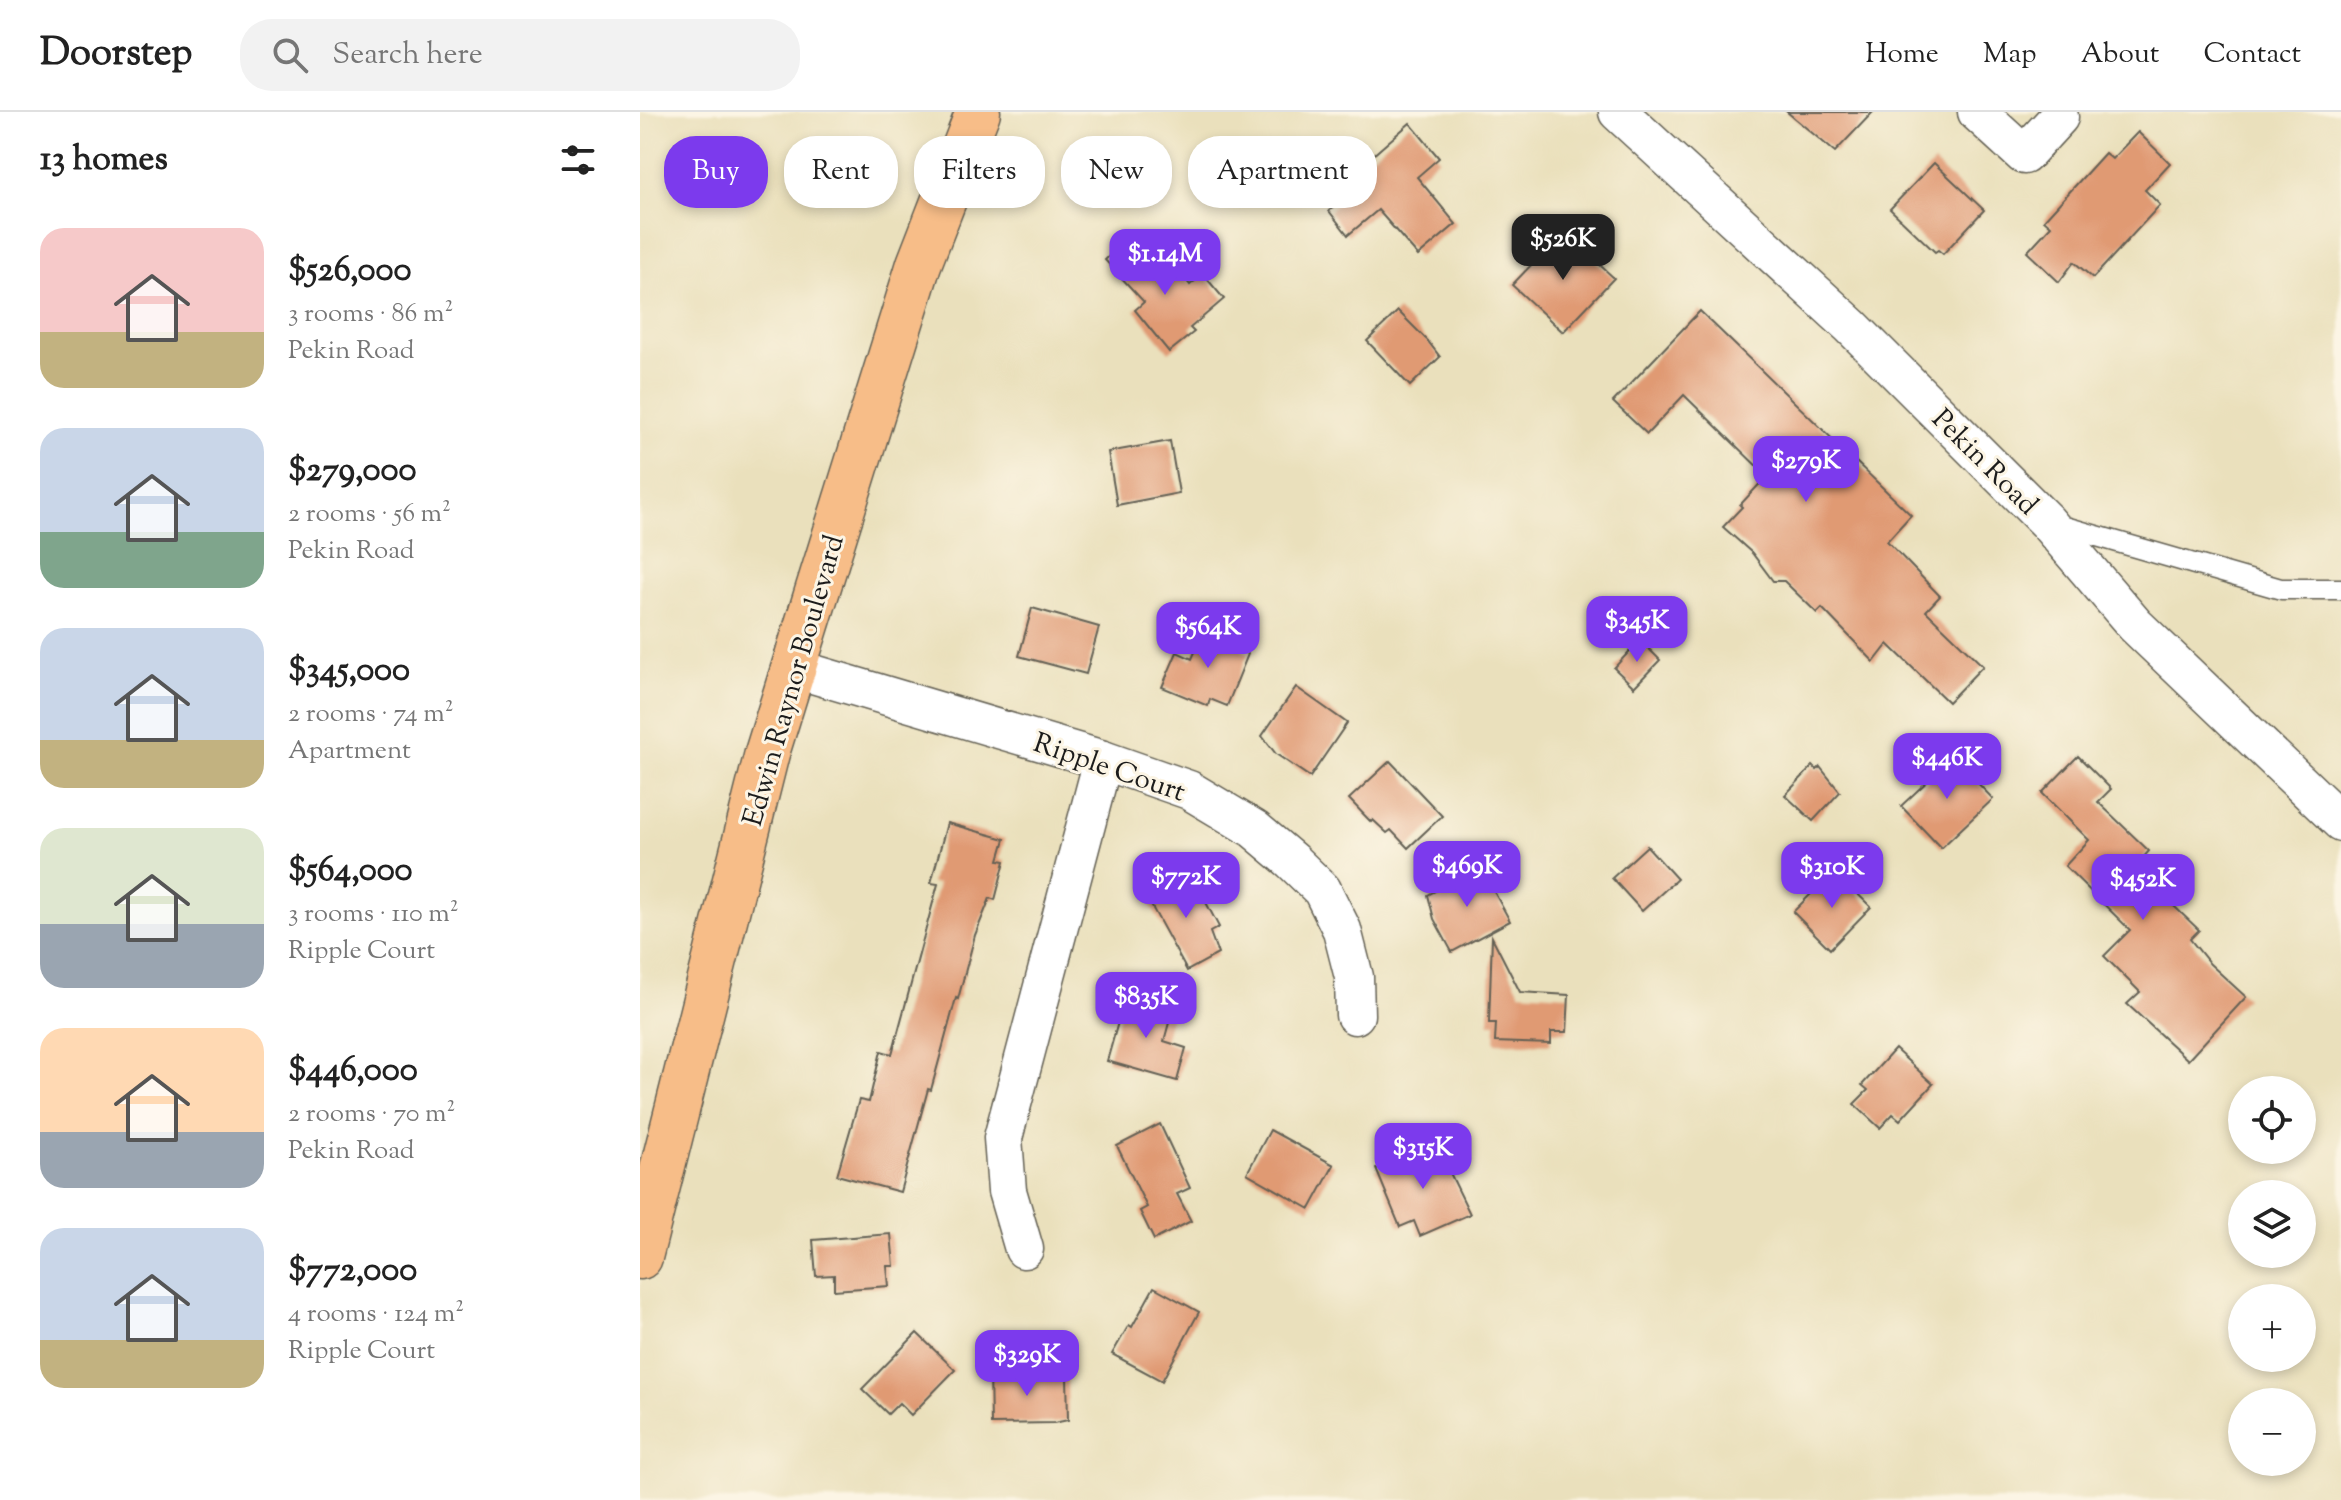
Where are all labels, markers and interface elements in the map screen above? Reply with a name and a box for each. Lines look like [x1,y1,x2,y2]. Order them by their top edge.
search box [240,19,800,91]
text: Doorstep [40,28,192,82]
icon: search [268,33,312,77]
text: Search here [332,34,483,77]
text: Home [1865,35,1939,75]
text: Map [1983,35,2037,75]
text: About [2081,35,2159,75]
text: Contact [2203,35,2301,75]
text: 13 homes [40,136,168,185]
chip: Buy [664,136,768,208]
chip: Rent [784,136,898,208]
chip: Filters [914,136,1045,208]
chip: New [1061,136,1172,208]
chip: Apartment [1188,136,1377,208]
icon: filters [556,138,600,182]
pin: $526K [1507,214,1619,282]
text: $526K [1530,221,1596,258]
pin: $1.14M [1100,229,1230,297]
text: $1.14M [1127,236,1203,273]
text: $526,000 [288,247,411,296]
icon: home [104,260,200,356]
text: 3 rooms · 86 m² [288,296,453,333]
text: Pekin Road [288,333,414,370]
street label: Pekin Road [1922,401,2046,526]
pin: $279K [1750,436,1862,504]
text: $279K [1771,443,1841,480]
text: $279,000 [288,447,416,496]
icon: home [104,460,200,556]
text: 2 rooms · 56 m² [288,496,451,533]
street label: Edwin Raynor Boulevard [734,530,856,831]
text: Pekin Road [288,533,414,570]
pin: $345K [1581,596,1693,664]
pin: $564K [1152,602,1264,670]
text: $345K [1604,603,1670,640]
text: $564K [1174,609,1242,646]
text: $345,000 [288,647,410,696]
icon: home [104,660,200,756]
text: 2 rooms · 74 m² [288,696,453,733]
street label: Ripple Court [1028,724,1191,814]
text: Apartment [288,733,411,770]
pin: $446K [1891,733,2003,801]
text: $446K [1911,740,1983,777]
pin: $469K [1411,841,1523,909]
pin: $310K [1776,842,1888,910]
text: $564,000 [288,847,413,896]
text: $469K [1431,848,1503,885]
text: $310K [1799,849,1865,886]
pin: $772K [1130,852,1242,920]
pin: $452K [2087,854,2199,922]
text: $772K [1151,859,1221,896]
icon: home [104,860,200,956]
text: $452K [2110,861,2176,898]
text: 3 rooms · 110 m² [288,896,459,933]
text: Ripple Court [288,933,435,970]
pin: $835K [1090,972,1202,1040]
text: $835K [1113,979,1179,1016]
text: $446,000 [288,1047,418,1096]
icon: home [104,1060,200,1156]
map controls [2228,1076,2316,1476]
button: locate [2228,1076,2316,1164]
text: 2 rooms · 70 m² [288,1096,455,1133]
pin: $315K [1367,1123,1479,1191]
text: $315K [1393,1130,1453,1167]
text: Pekin Road [288,1133,414,1170]
button: layers [2228,1180,2316,1268]
text: $772,000 [288,1247,417,1296]
icon: home [104,1260,200,1356]
button: + [2228,1284,2316,1372]
text: 4 rooms · 124 m² [288,1296,464,1333]
pin: $329K [971,1330,1083,1398]
text: Ripple Court [288,1333,435,1370]
text: $329K [993,1337,1061,1374]
button: − [2228,1388,2316,1476]

